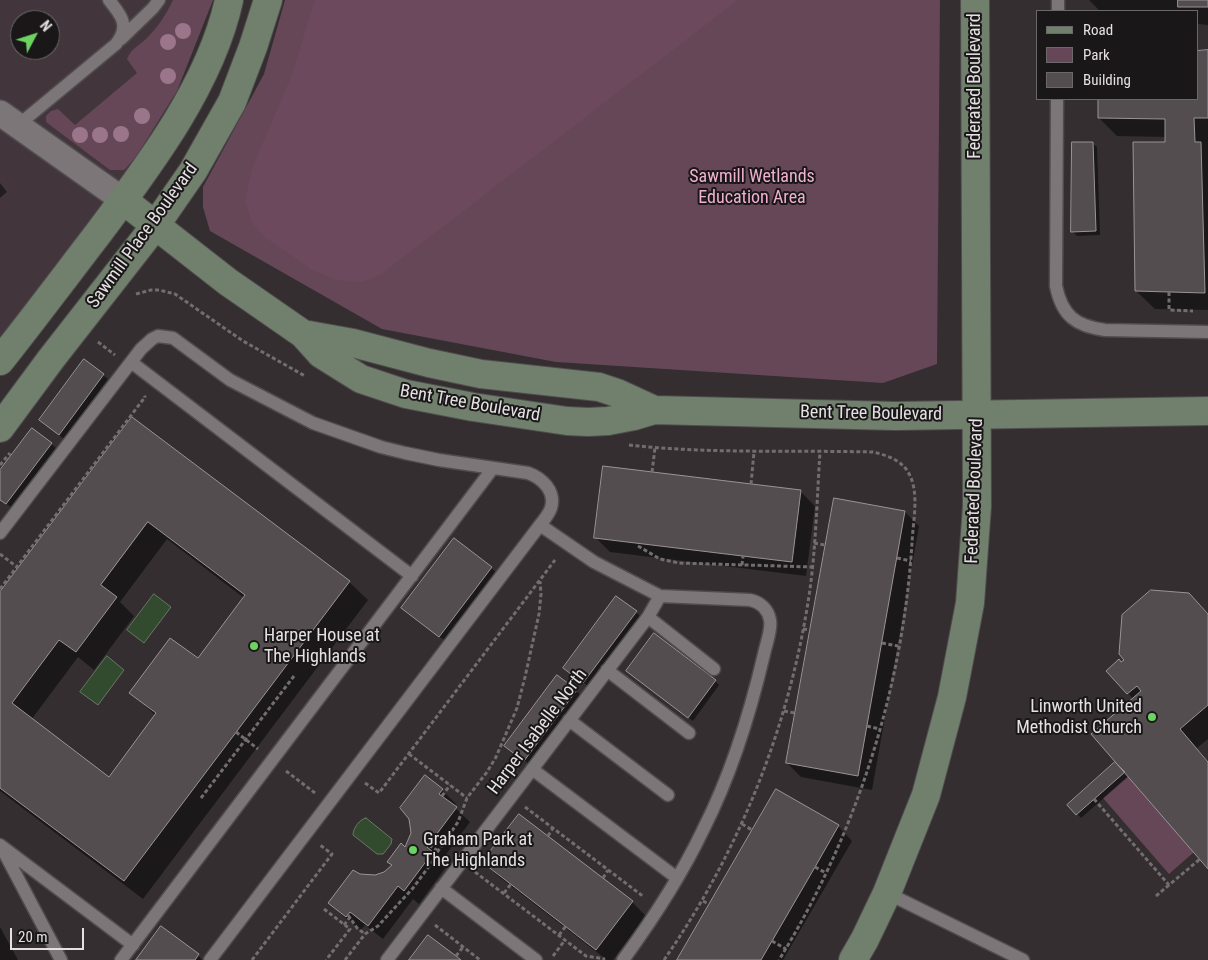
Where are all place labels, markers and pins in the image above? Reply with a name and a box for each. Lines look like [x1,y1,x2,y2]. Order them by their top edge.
place label: Harper House at The Highlands [264,625,380,668]
marker: Harper House at The Highlands [248,640,260,652]
place label: Linworth United Methodist Church [1016,696,1142,739]
marker: Linworth United Methodist Church [1146,711,1158,723]
place label: Graham Park at The Highlands [423,829,533,872]
marker: Graham Park at The Highlands [407,844,419,856]

